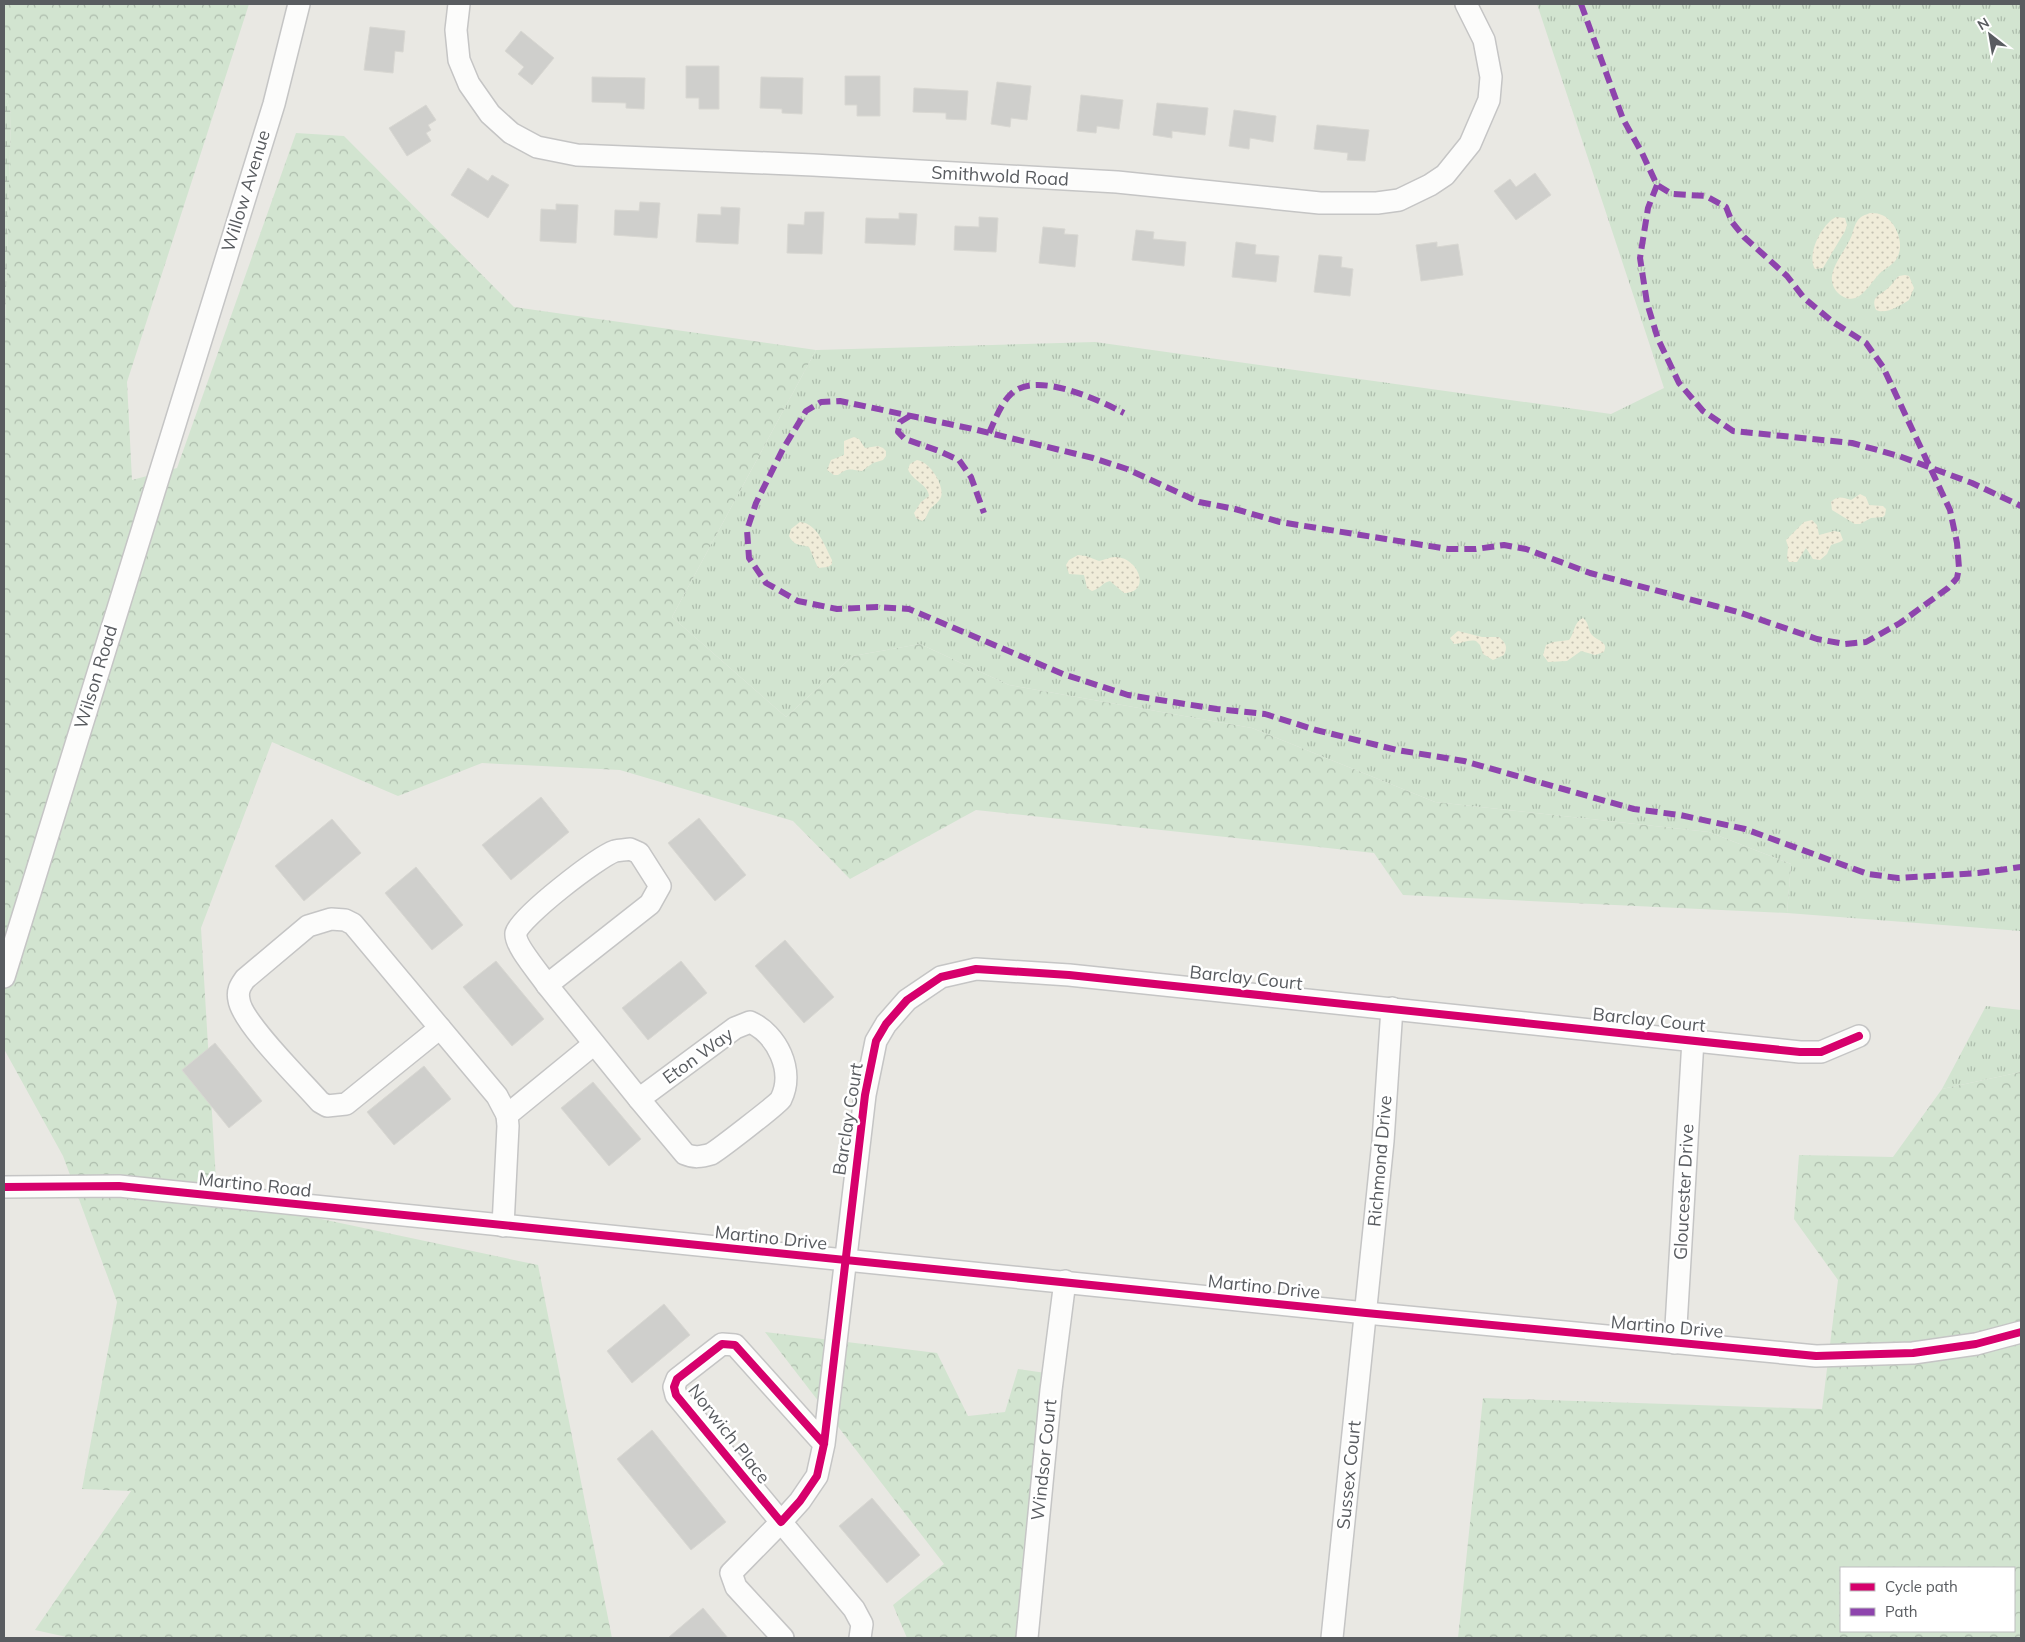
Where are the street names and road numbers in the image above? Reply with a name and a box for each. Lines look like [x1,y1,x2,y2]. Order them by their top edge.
street label: Willow Avenue [216,127,275,254]
street label: Smithwold Road [931,160,1069,191]
street label: Wilson Road [69,622,122,731]
street label: Barclay Court [1189,960,1304,995]
street label: Barclay Court [1592,1002,1707,1037]
street label: Eton Way [658,1022,738,1089]
street label: Barclay Court [827,1061,868,1177]
street label: Richmond Drive [1362,1094,1397,1228]
street label: Gloucester Drive [1668,1123,1699,1261]
street label: Martino Road [197,1167,313,1202]
street label: Martino Drive [714,1220,828,1255]
street label: Martino Drive [1207,1269,1321,1304]
street label: Martino Drive [1610,1310,1724,1343]
street label: Norwich Place [683,1379,775,1488]
street label: Windsor Court [1026,1398,1061,1522]
street label: Sussex Court [1331,1419,1366,1530]

